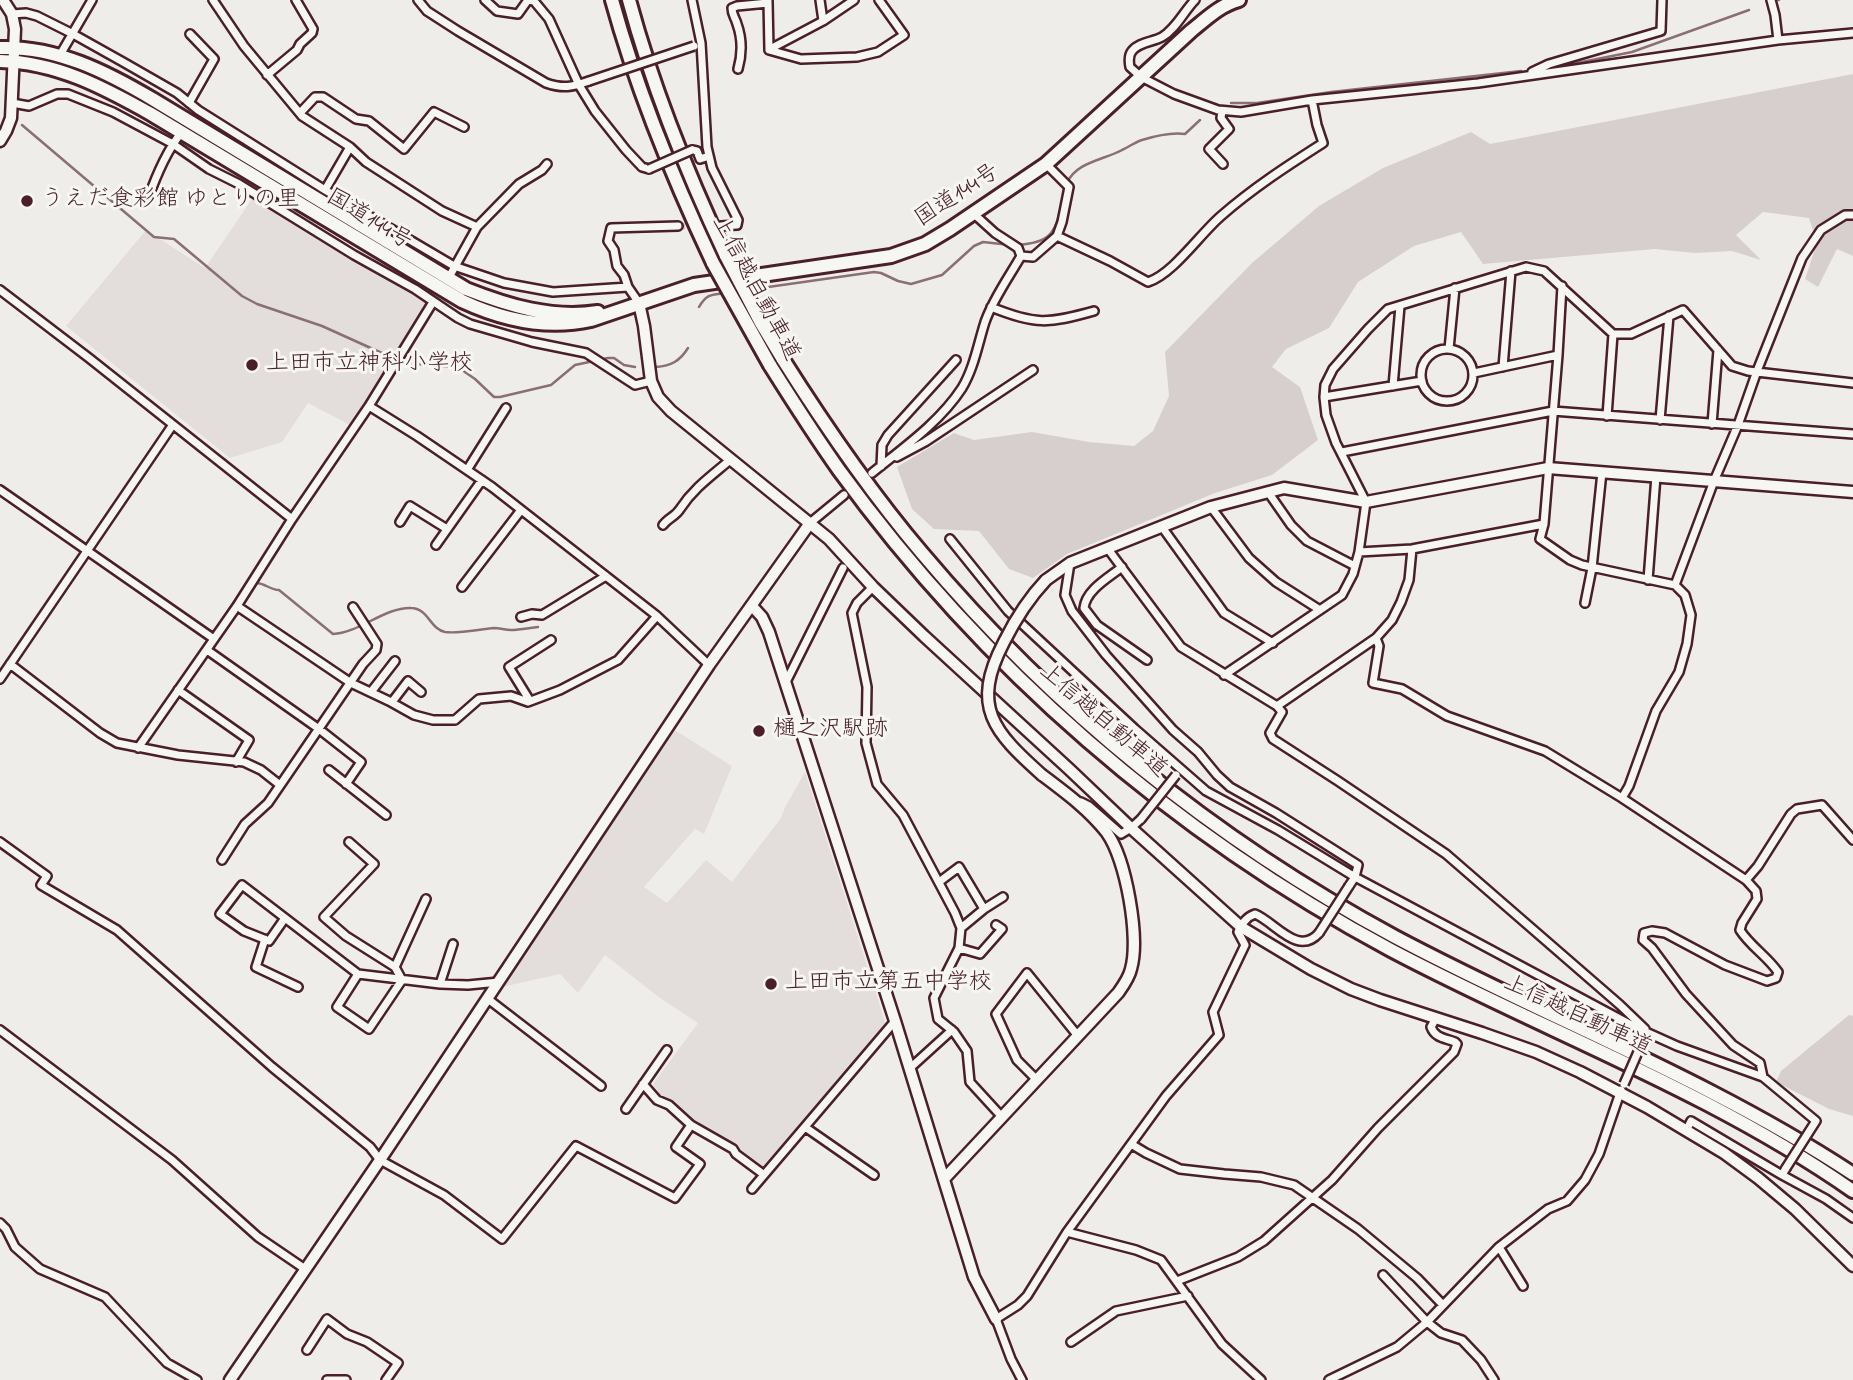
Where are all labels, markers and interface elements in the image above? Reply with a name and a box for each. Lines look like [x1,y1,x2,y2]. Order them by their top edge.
street label: 国道144号 [911,159,1005,235]
street label: 国道144号 [320,185,416,257]
place label: うえだ食彩館 ゆとりの里 [41,187,300,215]
marker: うえだ食彩館 ゆとりの里 [19,193,35,209]
street label: 上信越自動車道 [704,211,804,367]
place label: 上田市立神科小学校 [266,351,473,379]
marker: 上田市立神科小学校 [244,357,260,373]
street label: 上信越自動車道 [1032,659,1172,785]
place label: 樋之沢駅跡 [773,717,888,745]
marker: 樋之沢駅跡 [751,723,767,739]
place label: 上田市立第五中学校 [785,970,992,998]
street label: 上信越自動車道 [1498,970,1656,1064]
marker: 上田市立第五中学校 [763,976,779,992]

